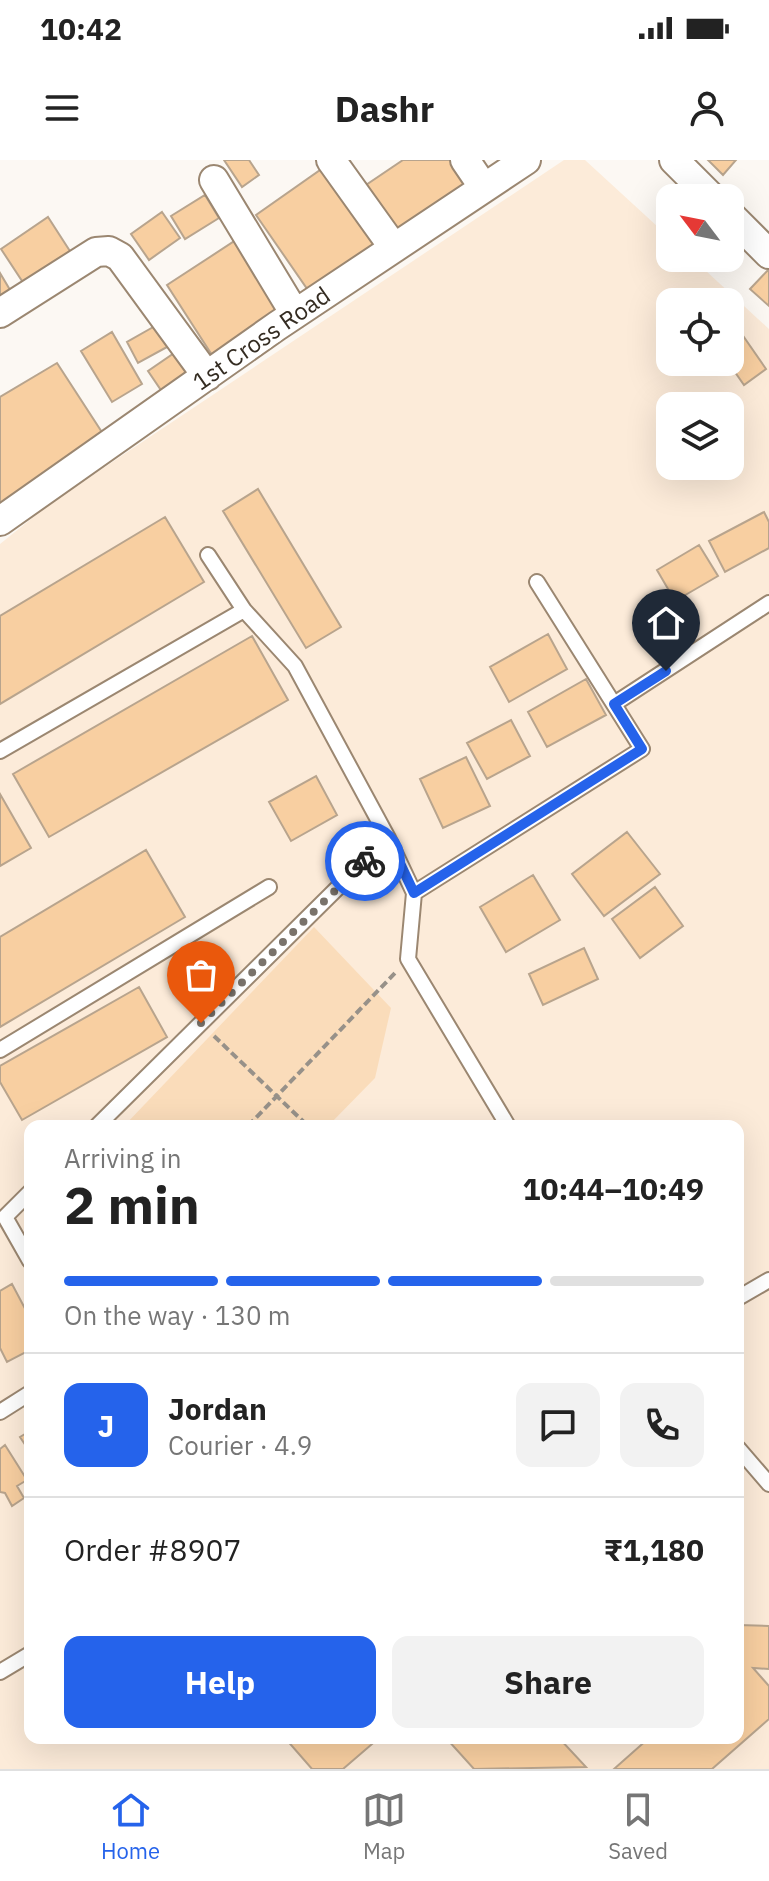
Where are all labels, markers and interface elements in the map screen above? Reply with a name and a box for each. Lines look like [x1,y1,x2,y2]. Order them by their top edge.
text: 10:42 [40,9,122,48]
text: Dashr [335,85,434,132]
icon: menu [40,86,84,130]
icon: person [685,86,729,130]
north arrow [656,184,744,272]
map controls [656,184,744,480]
street label: 1st Cross Road [186,279,336,397]
button: locate [656,288,744,376]
button: layers [656,392,744,480]
pin [632,589,700,671]
icon: home [644,601,688,645]
courier [325,821,405,901]
icon: bike [343,839,387,883]
pin [167,941,235,1023]
icon: bag [179,953,223,997]
text: Arriving in [64,1141,181,1175]
text: 10:44–10:49 [523,1169,704,1208]
text: 2 min [64,1171,200,1238]
text: On the way · 130 m [64,1298,290,1332]
button: chat [516,1383,600,1467]
button: phone [620,1383,704,1467]
text: Jordan [168,1389,267,1428]
text: J [98,1406,114,1445]
text: Courier · 4.9 [168,1428,312,1462]
text: Order #8907 [64,1530,241,1569]
text: ₹1,180 [604,1530,704,1569]
button: Help [64,1636,376,1728]
button: Share [392,1636,704,1728]
tab: Home [101,1788,160,1865]
tab: Map [362,1788,406,1865]
tab: Saved [608,1788,668,1865]

